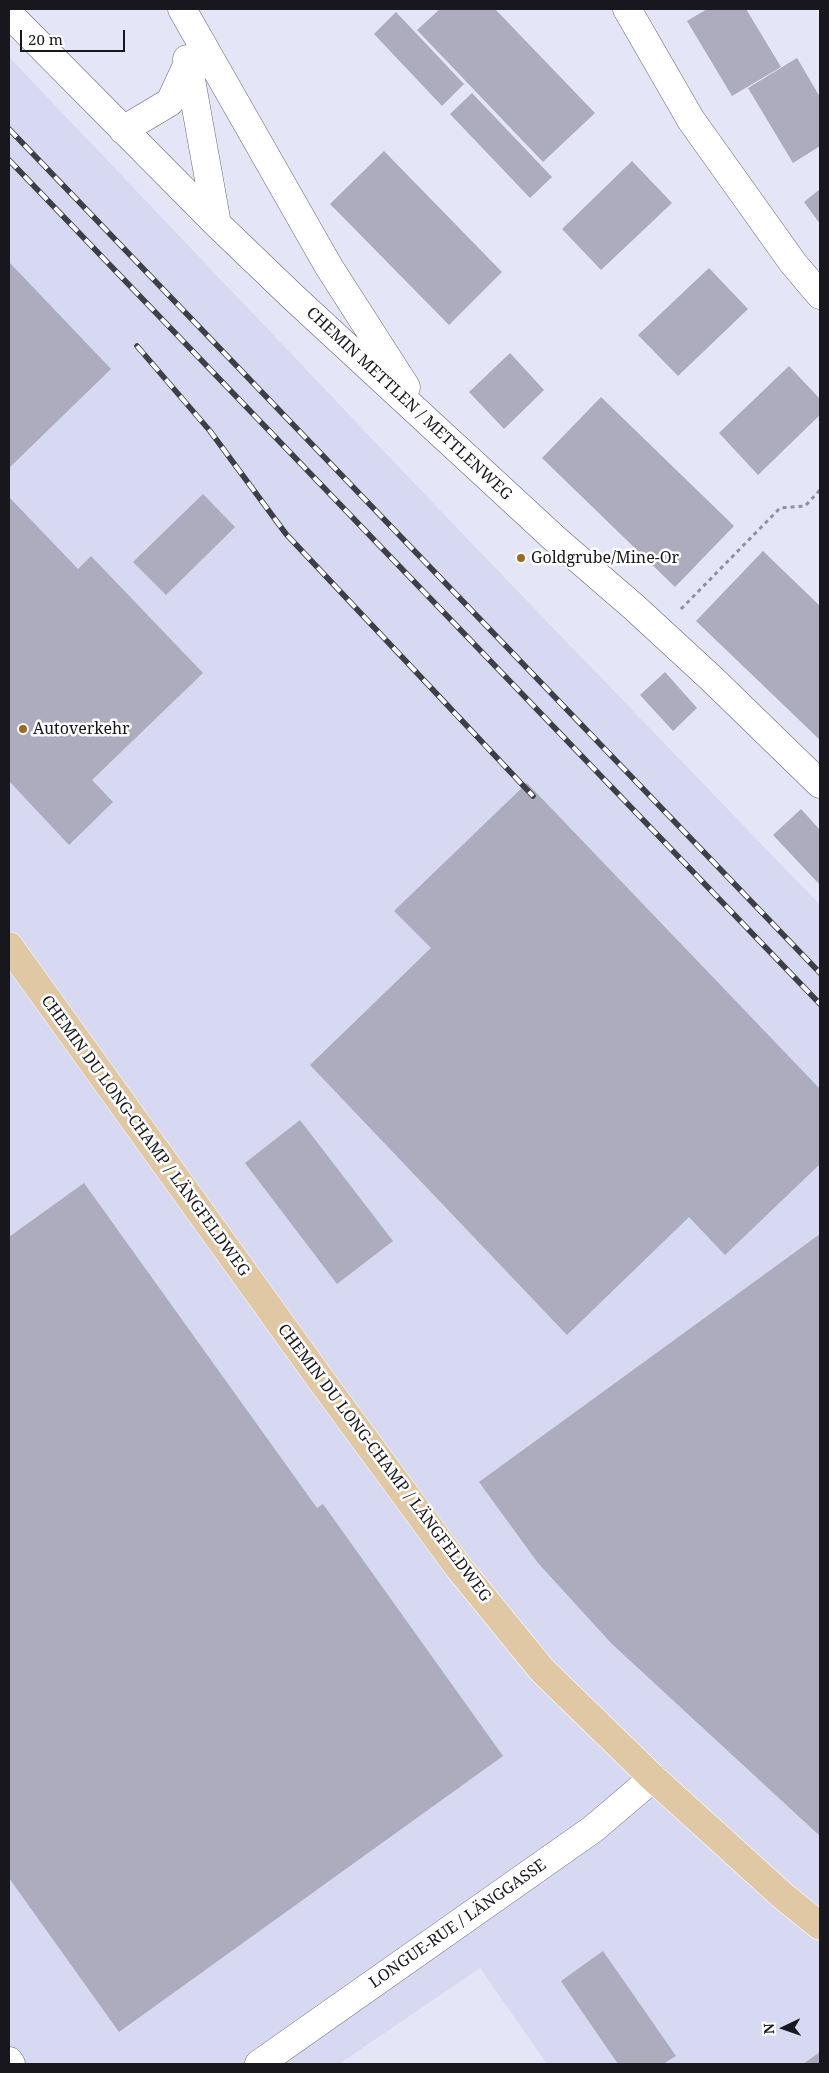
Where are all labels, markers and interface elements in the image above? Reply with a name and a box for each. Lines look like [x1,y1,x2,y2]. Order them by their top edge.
scale bar [22,20,128,52]
text: 20 m [28,29,63,49]
street label: CHEMIN METTLEN / METTLENWEG [302,303,516,505]
place label: Goldgrube/Mine-Or [531,548,679,568]
marker: Goldgrube/Mine-Or [515,552,527,564]
place label: Autoverkehr [33,719,130,739]
marker: Autoverkehr [17,723,29,735]
street label: CHEMIN DU LONG-CHAMP / LÄNGFELDWEG [37,992,253,1280]
street label: CHEMIN DU LONG-CHAMP / LÄNGFELDWEG [273,1320,495,1606]
street label: LONGUE-RUE / LÄNGGASSE [366,1855,550,1993]
north arrow [759,2003,809,2053]
text: N [759,2023,778,2035]

